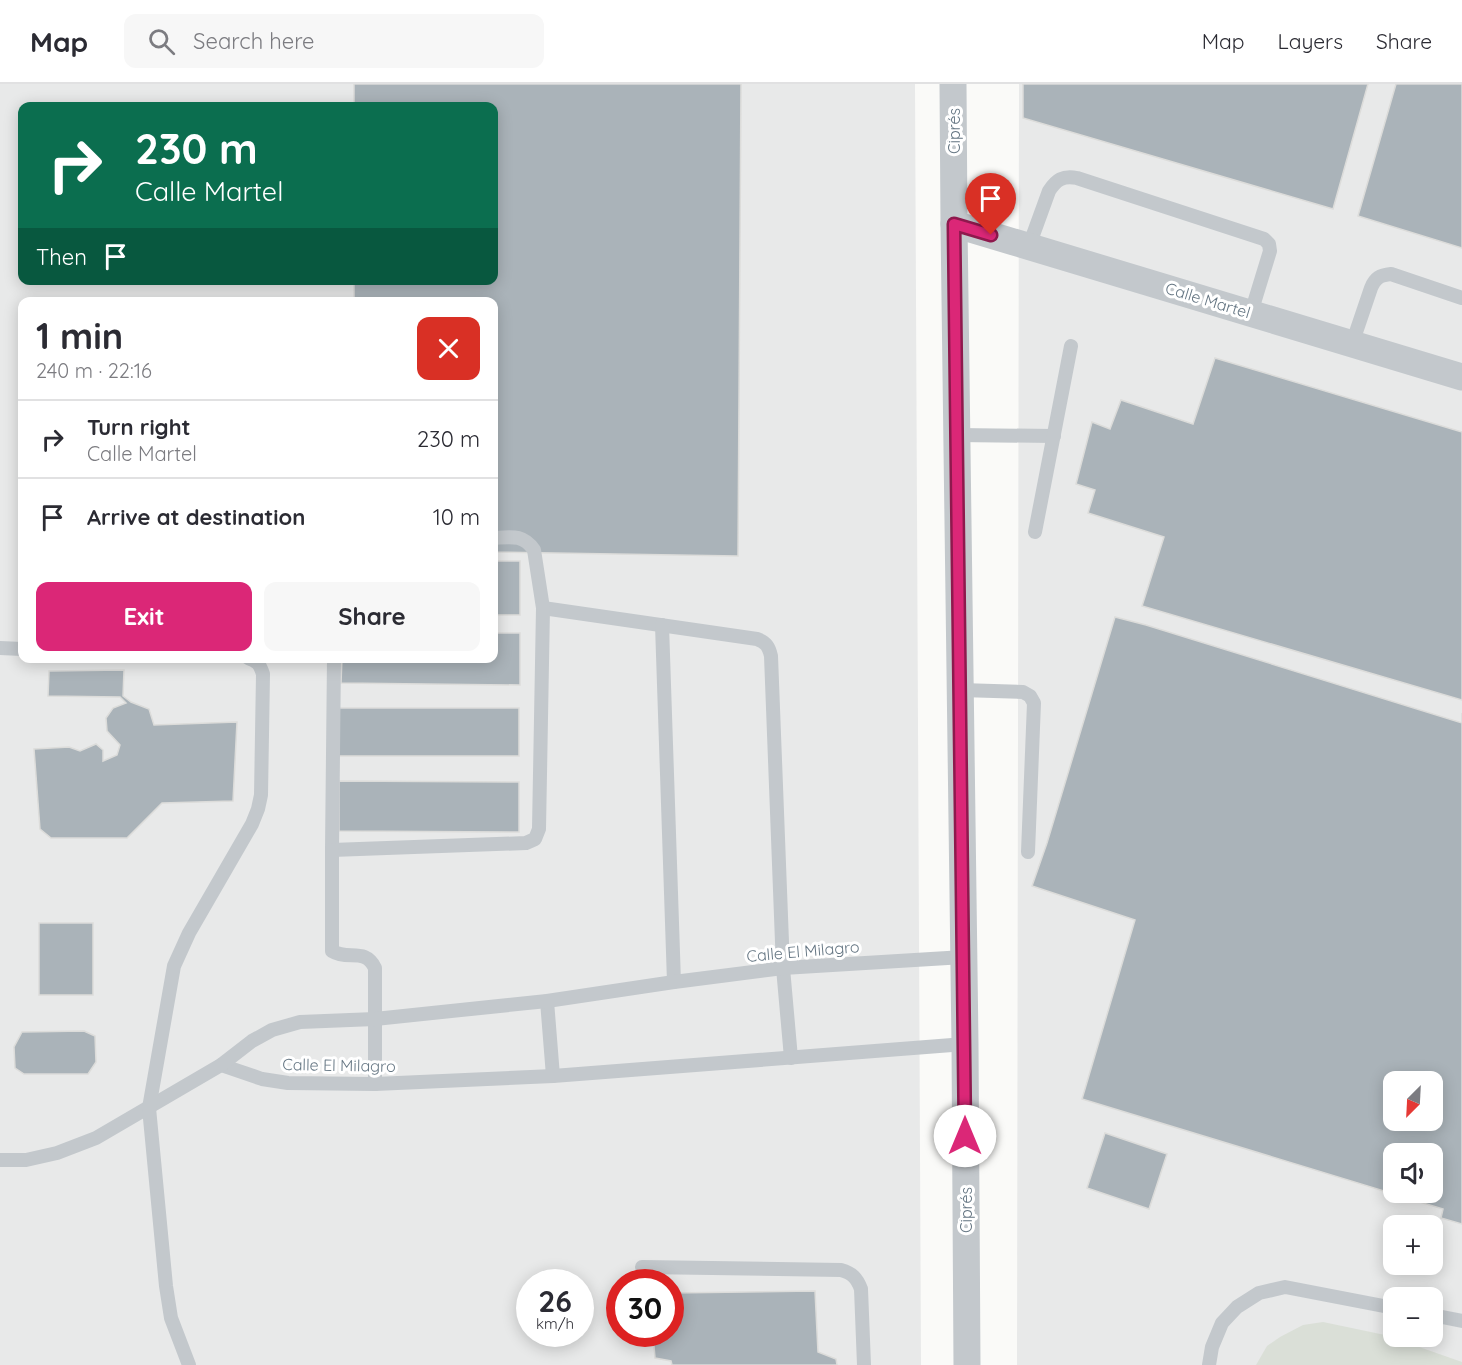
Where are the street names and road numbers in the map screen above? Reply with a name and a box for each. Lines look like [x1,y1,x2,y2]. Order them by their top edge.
street label: Ciprés [944,108,964,154]
street label: Calle Martel [1163,278,1253,322]
street label: Calle El Milagro [746,936,860,966]
street label: Calle El Milagro [282,1054,396,1076]
street label: Ciprés [956,1187,976,1233]

